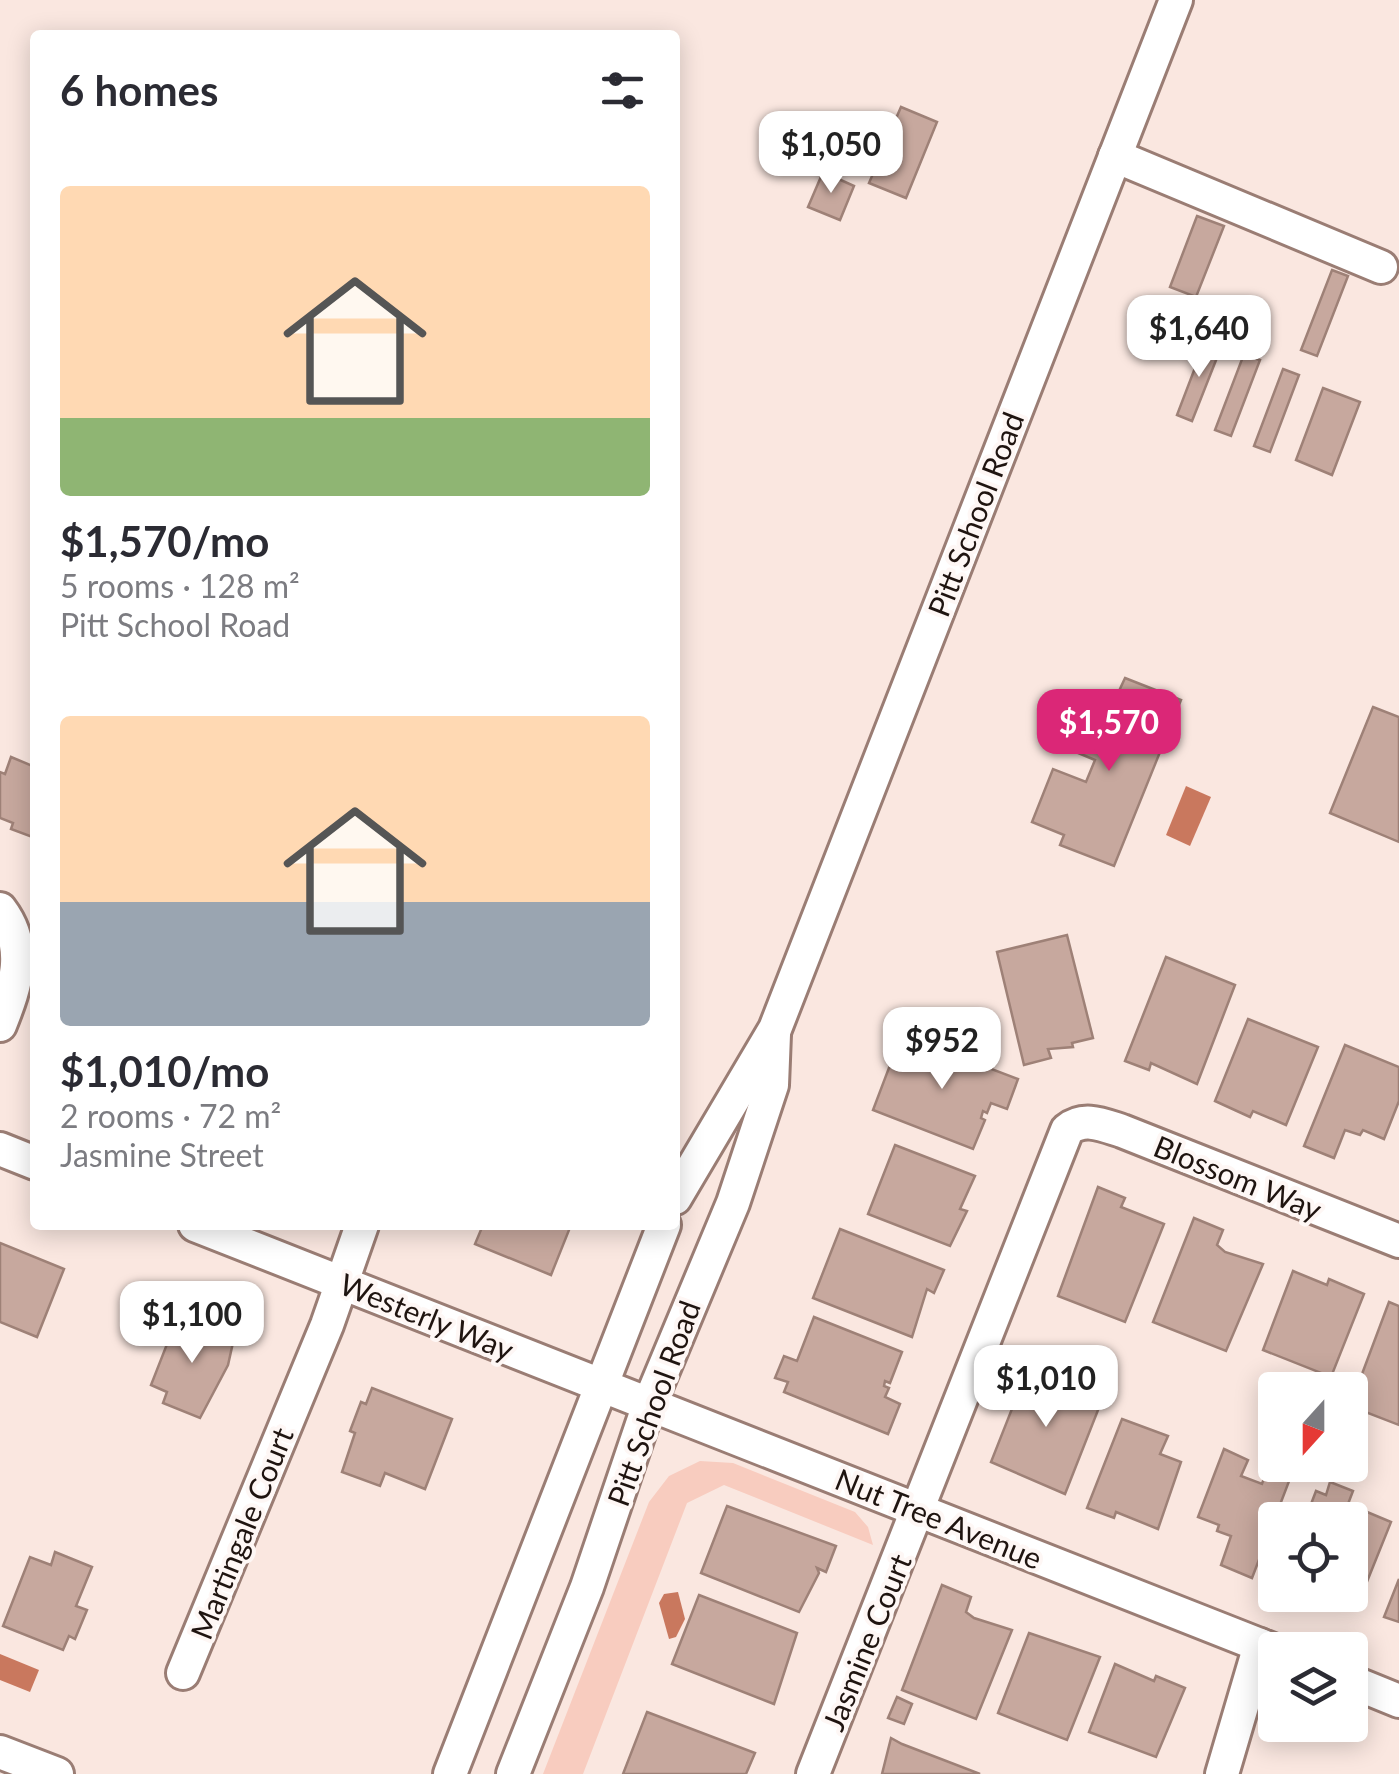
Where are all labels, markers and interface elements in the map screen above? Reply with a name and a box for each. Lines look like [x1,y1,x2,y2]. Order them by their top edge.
icon: filters [595,63,650,118]
text: 6 homes [60,65,218,115]
pin: $1,050 [750,111,912,196]
text: $1,050 [781,124,881,163]
icon: home [265,251,445,431]
pin: $1,640 [1118,295,1280,380]
text: $1,640 [1149,308,1249,347]
street label: Pitt School Road [920,407,1030,621]
text: $1,570/mo [60,516,269,566]
text: 5 rooms · 128 m² [60,566,300,605]
text: Pitt School Road [60,605,290,644]
pin: $1,570 [1028,689,1190,774]
text: $1,570 [1059,702,1159,741]
icon: home [265,781,445,961]
pin: $952 [883,1007,1001,1092]
text: $952 [905,1020,979,1059]
text: $1,010/mo [60,1046,269,1096]
text: 2 rooms · 72 m² [60,1096,281,1135]
street label: Blossom Way [1149,1127,1328,1227]
text: Jasmine Street [60,1135,264,1174]
street label: Westerly Way [335,1265,520,1367]
pin: $1,100 [111,1281,273,1366]
text: $1,100 [142,1294,242,1333]
street label: Pitt School Road [599,1295,707,1511]
pin: $1,010 [965,1345,1127,1430]
text: $1,010 [996,1358,1096,1397]
north arrow [1258,1372,1368,1482]
map controls [1258,1372,1368,1742]
street label: Martingale Court [182,1422,300,1644]
street label: Nut Tree Avenue [831,1460,1047,1576]
button: locate [1258,1502,1368,1612]
street label: Jasmine Court [814,1548,918,1736]
button: layers [1258,1632,1368,1742]

